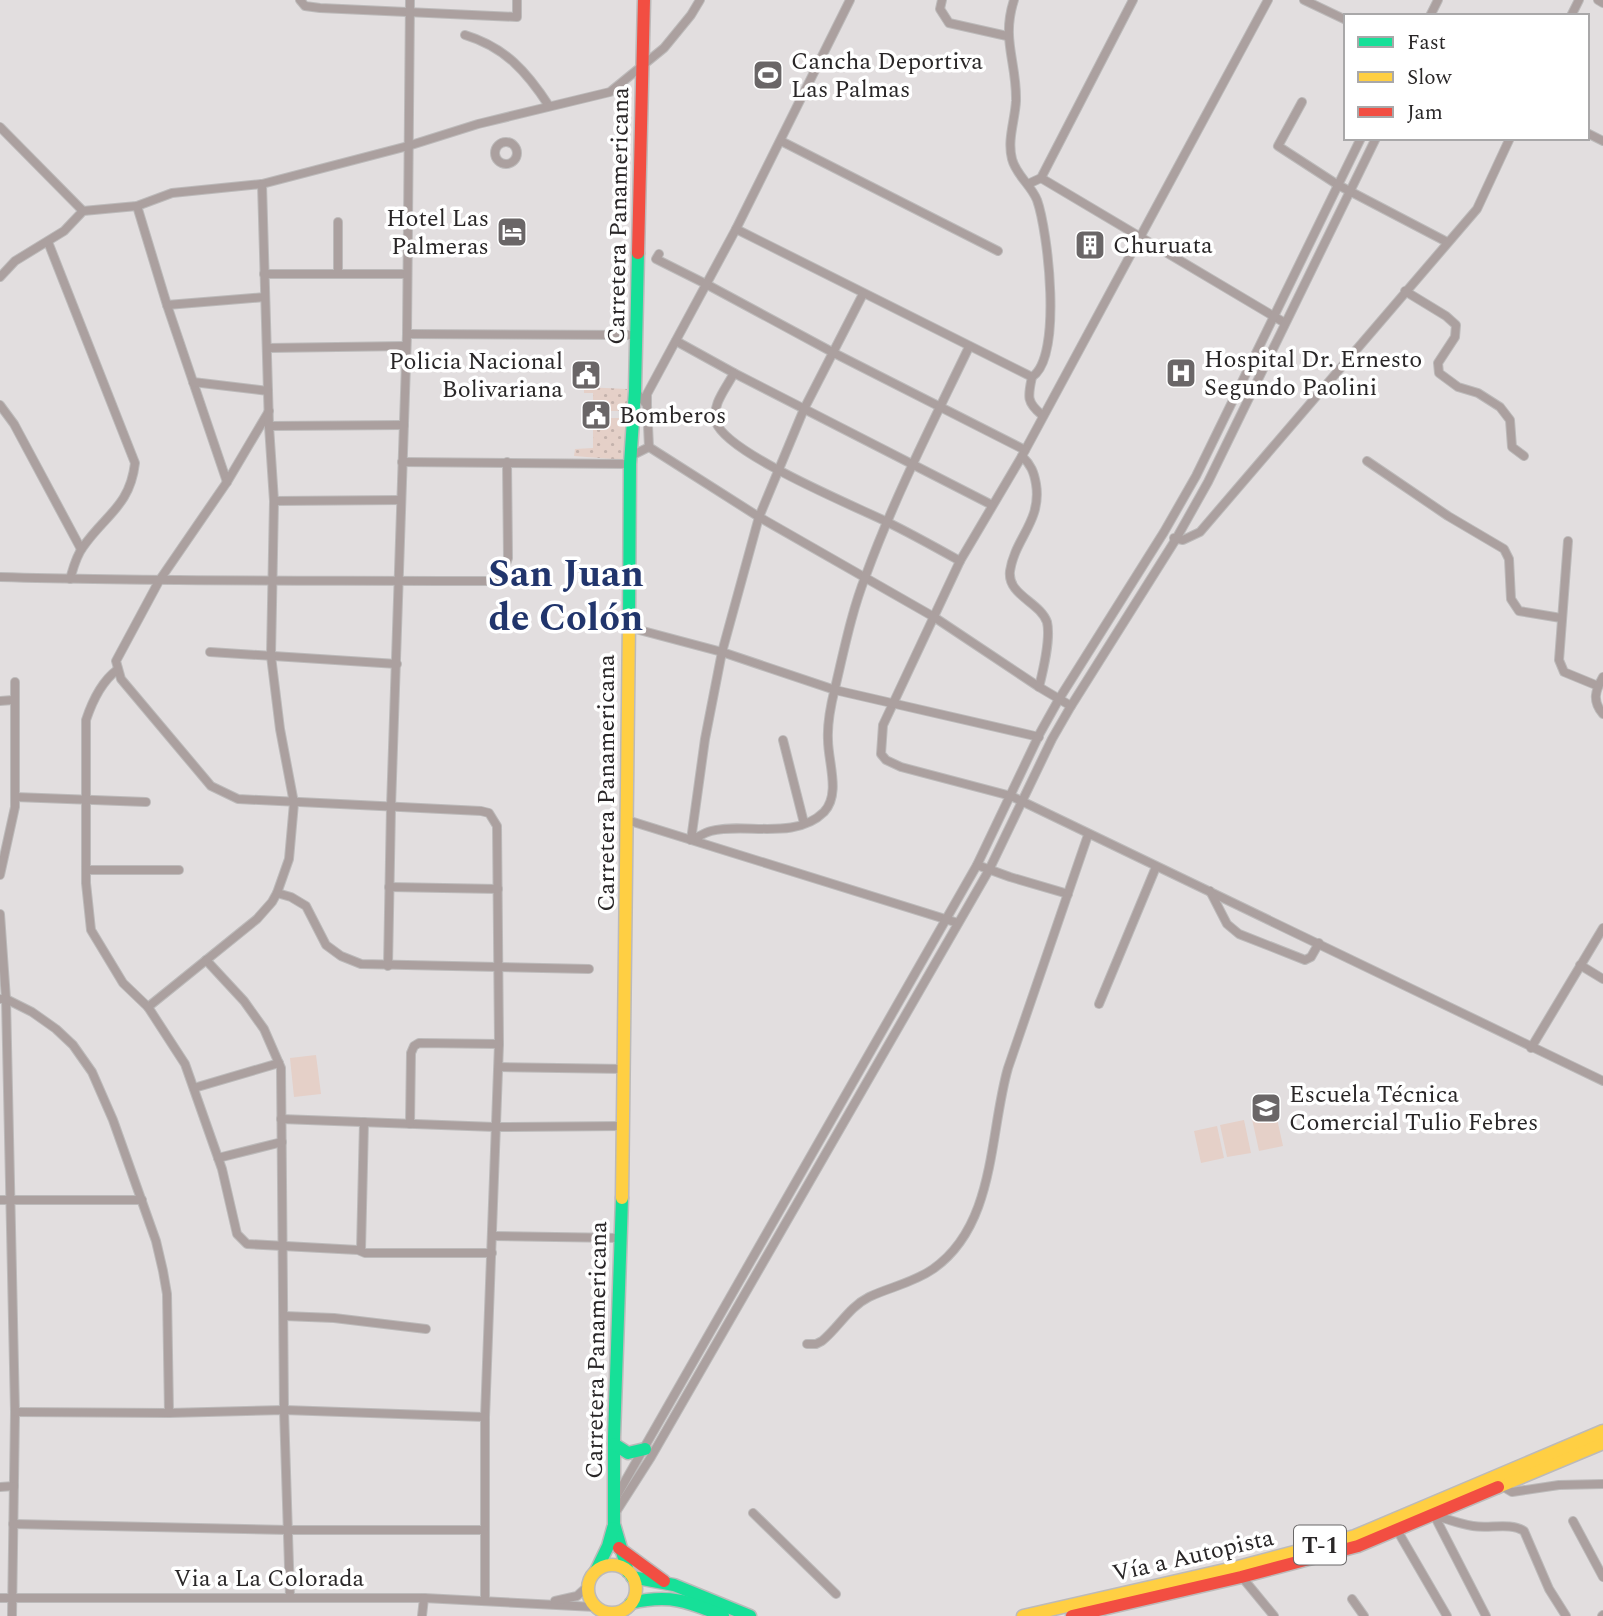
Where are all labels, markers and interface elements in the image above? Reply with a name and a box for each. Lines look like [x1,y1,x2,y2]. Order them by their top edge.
legend [1344,14,1589,140]
text: Fast [1407,27,1446,59]
place label: Cancha Deportiva Las Palmas [791,44,983,108]
sports icon: Cancha Deportiva Las Palmas [751,58,785,92]
text: Slow [1407,62,1453,94]
street label: Carretera Panamericana [599,87,639,345]
text: Jam [1407,97,1443,129]
place label: Hotel Las Palmeras [386,201,489,265]
hotel icon: Hotel Las Palmeras [495,215,529,249]
building icon: Churuata [1073,228,1107,262]
place label: Churuata [1113,228,1213,264]
place label: Hospital Dr. Ernesto Segundo Paolini [1204,342,1422,406]
place label: Policia Nacional Bolivariana [389,344,563,408]
hospital icon: Hospital Dr. Ernesto Segundo Paolini [1164,356,1198,390]
public building icon: Policia Nacional Bolivariana [569,358,603,392]
public building icon: Bomberos [579,398,613,432]
place label: Bomberos [619,398,726,434]
district label: San Juan de Colón [488,546,644,648]
street label: Carretera Panamericana [589,654,625,912]
place label: Escuela Técnica Comercial Tulio Febres [1289,1077,1538,1141]
school or university icon: Escuela Técnica Comercial Tulio Febres [1249,1091,1283,1125]
street label: Carretera Panamericana [577,1221,617,1479]
street label: Vía a Autopista [1109,1520,1278,1592]
road number: T-1 [1294,1526,1346,1564]
street label: Via a La Colorada [174,1561,365,1597]

